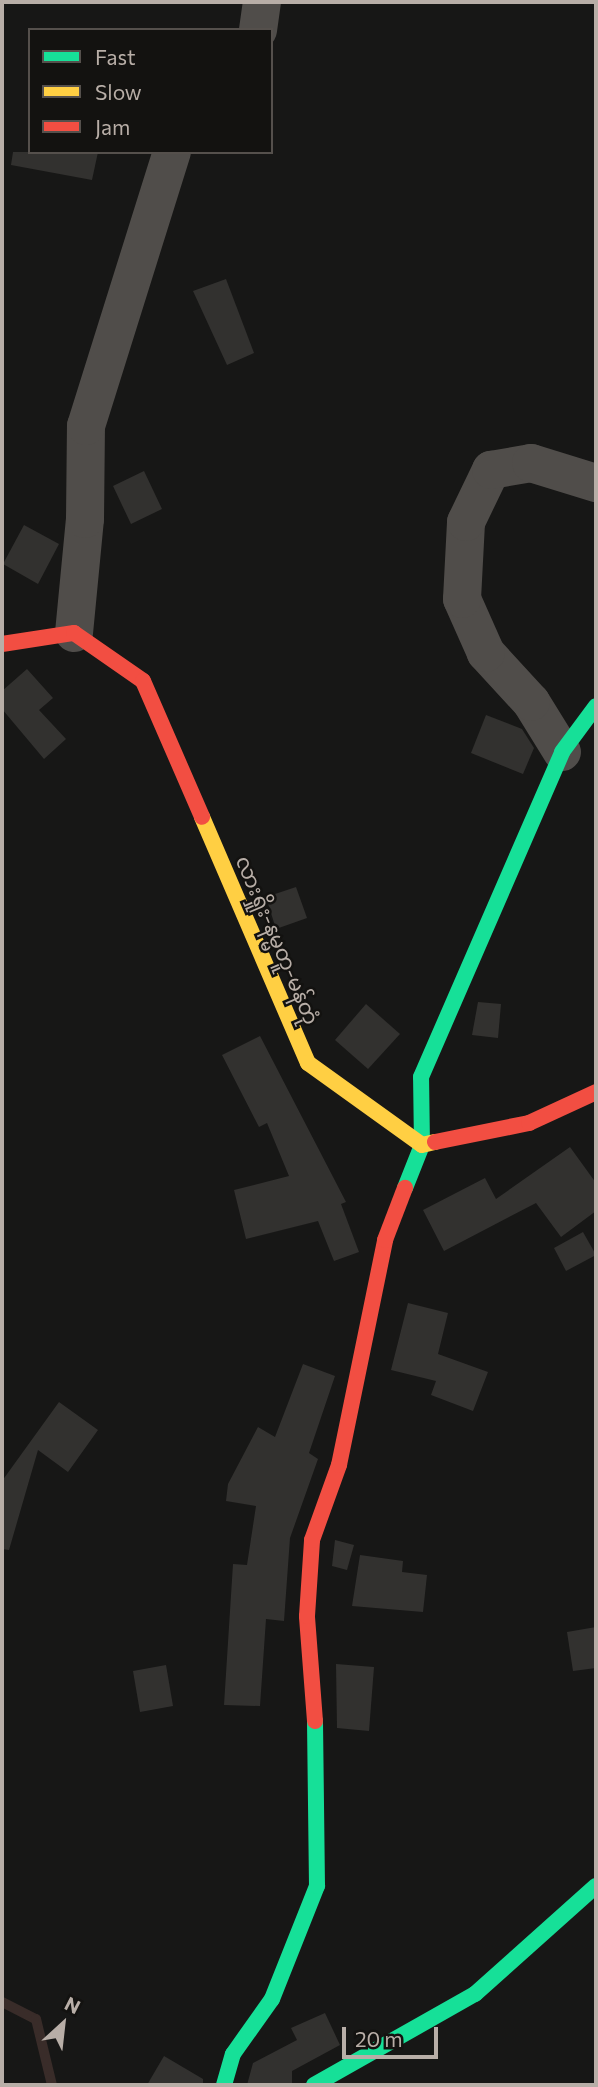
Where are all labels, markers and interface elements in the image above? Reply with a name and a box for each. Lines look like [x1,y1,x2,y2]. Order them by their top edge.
legend [28,28,273,154]
text: Fast [95,44,136,69]
text: Slow [95,79,142,104]
text: Jam [95,114,130,139]
street label: လားရှိုး-နမ္မတူ-မန်တုံ [231,852,325,1028]
north arrow [28,1989,98,2059]
text: N [61,1991,84,2018]
scale bar [346,2014,442,2058]
text: 20 m [355,2026,403,2051]

